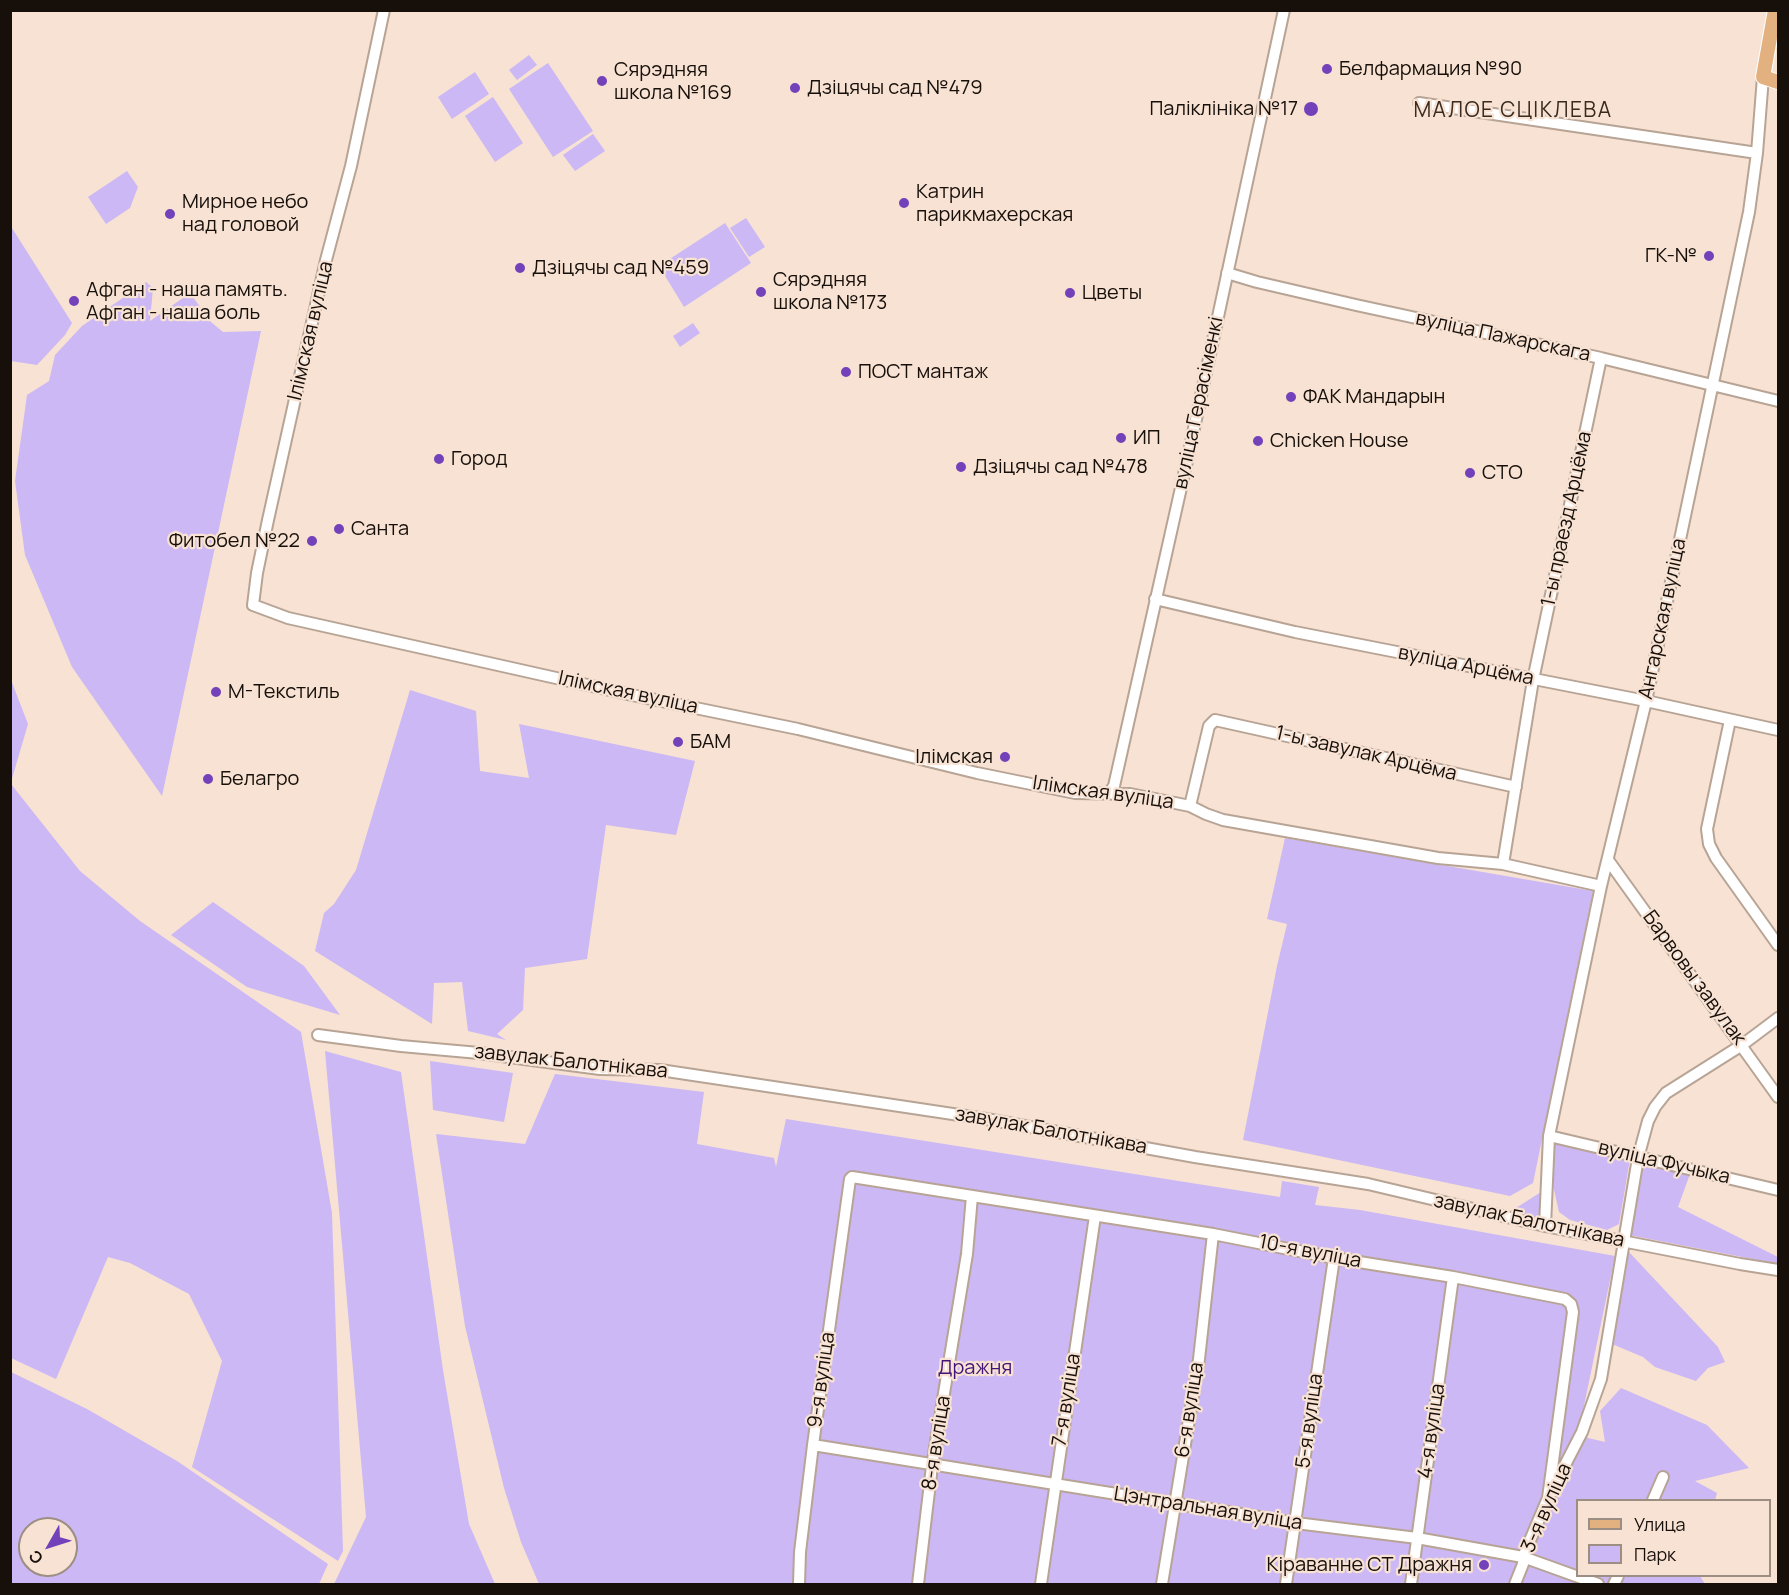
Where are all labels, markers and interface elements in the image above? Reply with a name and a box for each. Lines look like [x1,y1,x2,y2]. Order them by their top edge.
place label: Белфармация №90 [1339,57,1522,81]
place label: Сярэдняя школа №169 [614,58,732,105]
marker: Белфармация №90 [1320,62,1334,76]
marker: Сярэдняя школа №169 [595,74,609,88]
place label: Дзіцячы сад №479 [807,76,983,100]
marker: Дзіцячы сад №479 [788,81,802,95]
place label: Паліклініка №17 [1149,97,1298,121]
district label: МАЛОЕ СЦІКЛЕВА [1413,98,1613,124]
marker: Паліклініка №17 [1302,100,1320,118]
place label: Катрин парикмахерская [916,180,1073,227]
place label: Мирное небо над головой [182,190,308,237]
marker: Катрин парикмахерская [897,196,911,210]
marker: Мирное небо над головой [163,207,177,221]
place label: ГК-№ [1645,244,1697,268]
marker: ГК-№ [1702,249,1716,263]
place label: Дзіцячы сад №459 [532,256,709,280]
street label: Ілімская вуліца [283,259,339,403]
marker: Дзіцячы сад №459 [513,261,527,275]
place label: Сярэдняя школа №173 [773,268,887,315]
place label: Афган - наша память. Афган - наша боль [86,278,288,325]
place label: Цветы [1082,281,1142,305]
marker: Сярэдняя школа №173 [754,285,768,299]
marker: Цветы [1063,286,1077,300]
marker: Афган - наша память. Афган - наша боль [67,294,81,308]
street label: вуліца Пажарскага [1413,307,1593,367]
street label: вуліца Герасіменкі [1169,315,1229,491]
place label: ПОСТ мантаж [858,360,988,384]
marker: ПОСТ мантаж [839,365,853,379]
place label: ФАК Мандарын [1303,385,1445,409]
marker: ФАК Мандарын [1284,390,1298,404]
place label: ИП [1133,426,1161,450]
place label: Chicken House [1270,429,1409,453]
street label: 1-ы праезд Арцёма [1537,429,1597,609]
marker: ИП [1114,431,1128,445]
marker: Chicken House [1251,434,1265,448]
place label: Город [451,447,507,471]
marker: Город [432,452,446,466]
place label: Дзіцячы сад №478 [973,455,1148,479]
marker: Дзіцячы сад №478 [954,460,968,474]
place label: СТО [1482,461,1523,485]
marker: СТО [1463,466,1477,480]
place label: Санта [351,517,409,541]
marker: Санта [332,522,346,536]
place label: Фитобел №22 [169,529,300,553]
marker: Фитобел №22 [305,534,319,548]
street label: Ангарская вуліца [1634,536,1692,702]
street label: вуліца Арцёма [1396,641,1536,691]
street label: Ілімская вуліца [556,666,700,720]
place label: М-Текстиль [228,680,340,704]
marker: М-Текстиль [209,685,223,699]
street label: 1-ы завулак Арцёма [1273,721,1459,787]
place label: БАМ [690,730,731,754]
marker: БАМ [671,735,685,749]
place label: Ілімская [915,745,993,769]
marker: Ілімская [998,750,1012,764]
place label: Белагро [220,767,299,791]
street label: Ілімская вуліца [1031,771,1175,815]
marker: Белагро [201,772,215,786]
street label: Барвовы завулак [1637,906,1751,1050]
street label: завулак Балотнікава [473,1040,669,1084]
street label: завулак Балотнікава [953,1102,1149,1160]
street label: вуліца Фучыка [1596,1136,1732,1190]
street label: завулак Балотнікава [1431,1189,1627,1253]
street label: 10-я вуліца [1257,1230,1363,1274]
street label: 9-я вуліца [803,1331,841,1429]
street label: 7-я вуліца [1048,1352,1086,1448]
park label: Дражня [938,1356,1012,1380]
street label: 6-я вуліца [1171,1361,1209,1459]
street label: 5-я вуліца [1291,1372,1329,1470]
street label: 4-я вуліца [1413,1382,1451,1480]
street label: 8-я вуліца [918,1394,956,1492]
street label: 3-я вуліца [1517,1460,1577,1556]
street label: Цэнтральная вуліца [1112,1482,1304,1536]
legend [1576,1499,1771,1577]
text: Улица [1634,1512,1686,1536]
north arrow [18,1517,78,1577]
text: Парк [1634,1542,1676,1566]
text: С [23,1546,48,1569]
place label: Кіраванне СТ Дражня [1267,1553,1472,1577]
marker: Кіраванне СТ Дражня [1477,1558,1491,1572]

